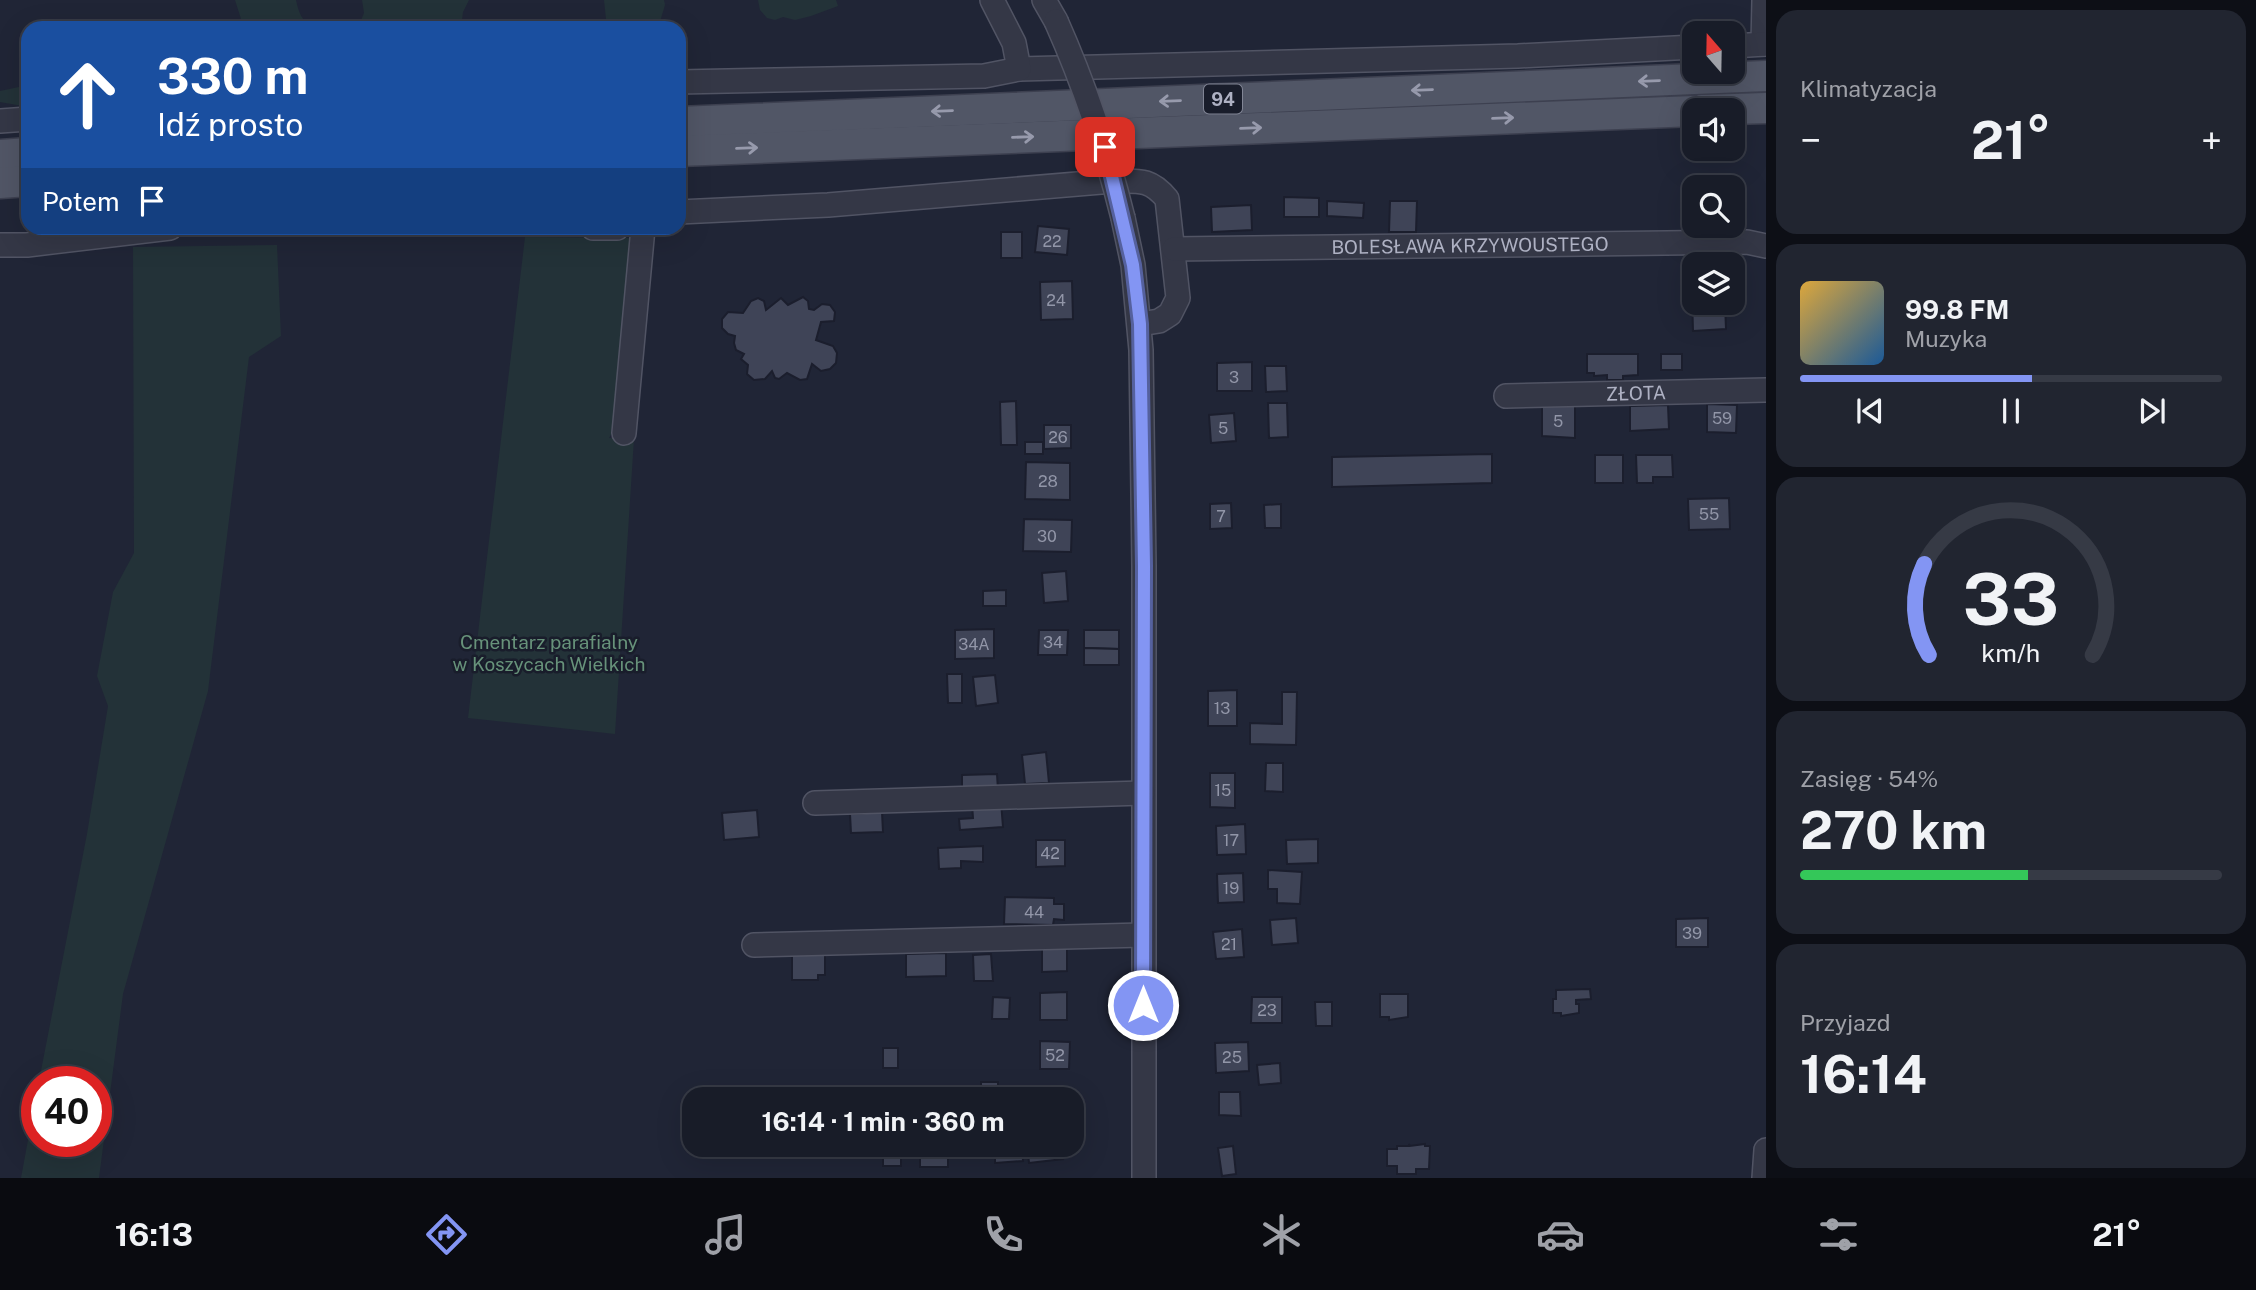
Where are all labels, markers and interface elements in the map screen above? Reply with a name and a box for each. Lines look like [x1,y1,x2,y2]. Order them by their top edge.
north arrow [1682,21,1745,84]
map controls [1682,21,1745,315]
text: 330 m [157,47,308,105]
icon: ahead [42,49,133,140]
one-way arrow [1638,74,1661,87]
text: Klimatyzacja [1800,75,1937,102]
road number: 94 [1204,84,1242,114]
one-way arrow [1410,84,1433,97]
one-way arrow [1159,95,1182,108]
button: sound [1682,98,1745,161]
one-way arrow [931,104,954,117]
text: Idź prosto [157,106,303,143]
text: 21° [1971,110,2051,171]
one-way arrow [1491,112,1514,125]
pin [1075,117,1135,177]
text: − [1800,118,1821,163]
text: + [2201,118,2222,163]
one-way arrow [1239,121,1262,134]
icon: arrive [1086,128,1124,166]
one-way arrow [1012,130,1035,143]
one-way arrow [735,141,758,154]
button: search [1682,175,1745,238]
icon: arrive [133,182,171,220]
text: Potem [42,186,119,217]
house number: 22 [1042,232,1062,251]
street label: BOLESŁAWA KRZYWOUSTEGO [1331,233,1609,258]
button: layers [1682,252,1745,315]
house number: 24 [1046,291,1066,310]
text: 99.8 FM [1905,294,2009,325]
text: Muzyka [1905,325,1987,352]
house number: 3 [1229,368,1239,387]
street label: ZŁOTA [1606,381,1666,405]
icon: previous [1851,392,1889,430]
icon: pause [1992,392,2030,430]
icon: next [2133,392,2171,430]
house number: 59 [1712,409,1732,428]
house number: 5 [1553,412,1563,431]
house number: 5 [1218,419,1228,438]
house number: 26 [1048,428,1068,447]
house number: 28 [1038,472,1058,491]
house number: 55 [1699,505,1719,524]
house number: 7 [1216,507,1226,526]
house number: 30 [1037,527,1057,546]
text: 33 [1963,556,2059,641]
park label: Cmentarz parafialny w Koszycach Wielkich [453,631,645,675]
house number: 34 [1043,633,1063,652]
house number: 34A [958,635,990,654]
text: km/h [1982,638,2040,668]
house number: 13 [1214,699,1230,718]
text: Zasięg · 54% [1800,765,1938,792]
house number: 15 [1215,781,1231,800]
text: 270 km [1800,800,1987,861]
house number: 17 [1223,831,1239,850]
house number: 42 [1040,844,1060,863]
house number: 19 [1223,879,1239,898]
house number: 44 [1024,903,1044,922]
house number: 39 [1682,924,1702,943]
house number: 21 [1221,935,1237,954]
position arrow [1106,968,1180,1042]
house number: 23 [1257,1001,1277,1020]
text: Przyjazd [1800,1009,1890,1036]
text: 16:14 [1800,1044,1927,1105]
house number: 52 [1045,1046,1065,1065]
house number: 25 [1222,1048,1242,1067]
speed limit sign: 40 [21,1066,112,1157]
text: 16:14 · 1 min · 360 m [761,1106,1005,1137]
icon: directions [422,1210,471,1259]
icon: music [701,1210,750,1259]
icon: phone [979,1210,1028,1259]
icon: climate [1257,1210,1306,1259]
icon: car [1536,1210,1585,1259]
icon: filters [1814,1210,1863,1259]
text: 16:13 [115,1216,193,1253]
text: 21° [2092,1216,2141,1253]

